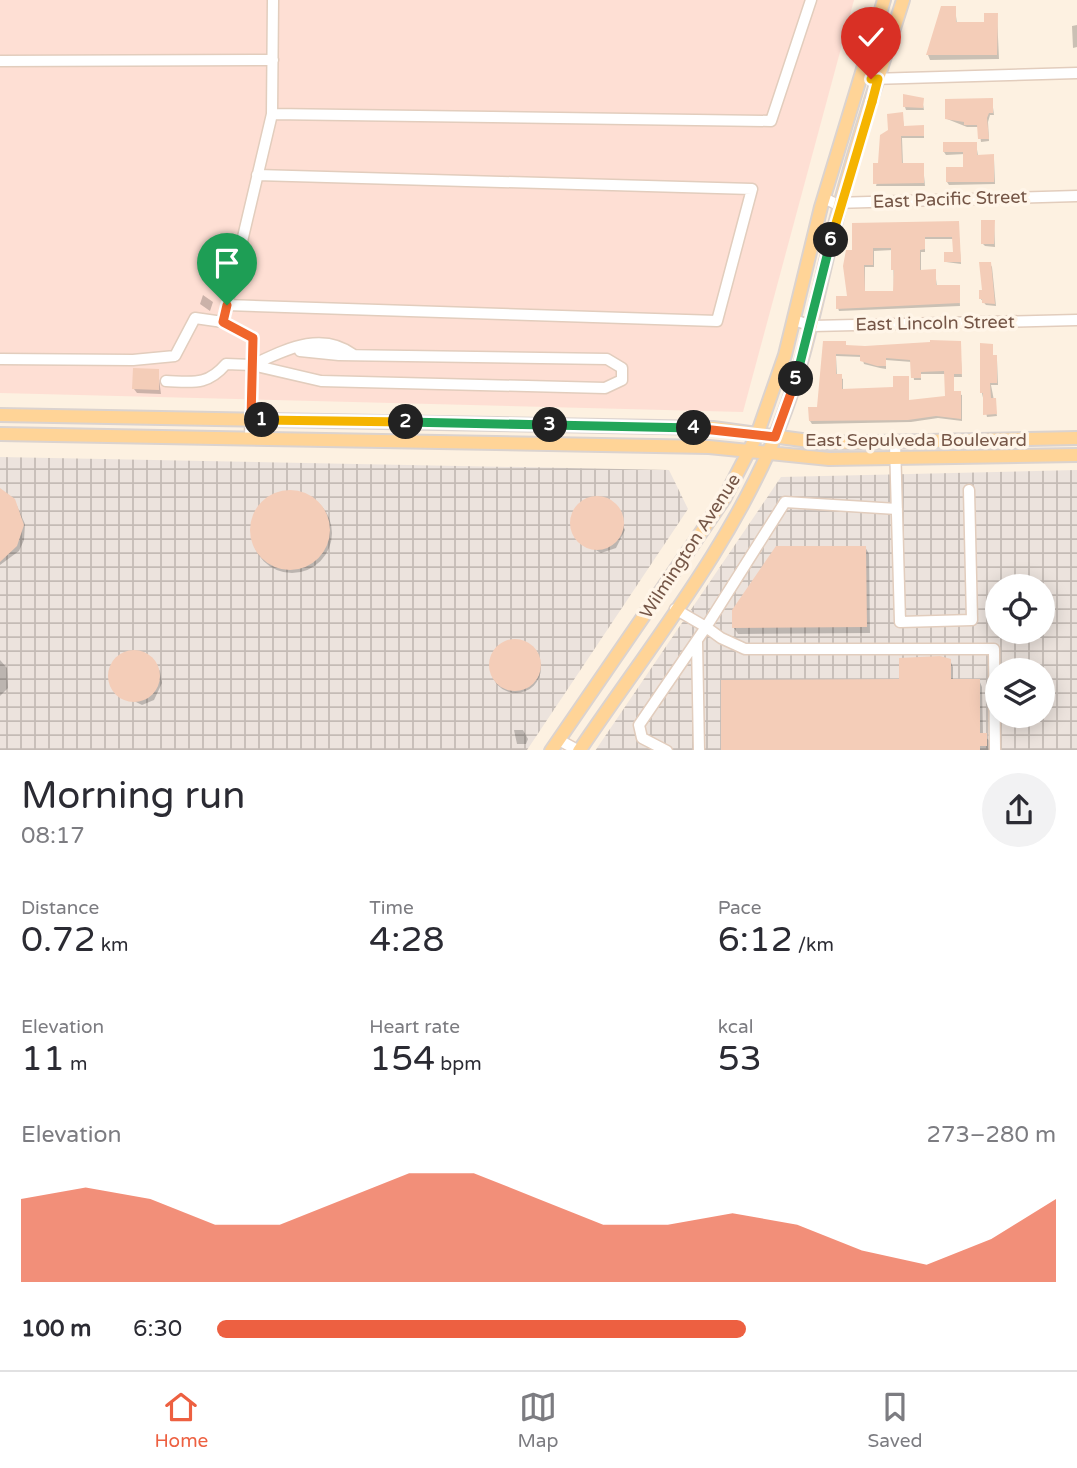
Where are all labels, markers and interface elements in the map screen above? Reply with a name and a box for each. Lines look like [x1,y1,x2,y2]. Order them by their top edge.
pin [841,7,901,79]
icon: check [852,18,890,56]
street label: East Pacific Street [872,185,1028,213]
pin: 6 [814,222,848,258]
text: 6 [825,228,836,250]
pin [197,233,257,305]
icon: arrive [208,244,246,282]
street label: East Lincoln Street [855,311,1015,335]
pin: 5 [778,362,814,396]
text: 5 [790,367,801,389]
pin: 1 [244,402,280,438]
pin: 2 [388,404,424,440]
text: 1 [256,408,267,430]
pin: 3 [532,408,568,442]
text: 2 [400,410,411,432]
pin: 4 [676,410,712,446]
text: 3 [544,413,555,435]
text: 4 [688,416,699,438]
street label: East Sepulveda Boulevard [805,429,1027,451]
street label: Wilmington Avenue [635,470,745,622]
map controls [985,574,1055,728]
button: locate [985,574,1055,644]
button: layers [985,658,1055,728]
text: Morning run [21,773,245,819]
button: share [982,773,1056,847]
text: 08:17 [21,822,85,850]
text: Distance [21,897,99,919]
text: Time [369,897,414,919]
text: Pace [718,897,761,919]
text: 0.72 [21,919,96,961]
text: 4:28 [369,919,444,961]
text: 6:12 [718,919,793,961]
text: km [96,934,128,956]
text: /km [793,934,834,956]
text: Elevation [21,1016,104,1038]
text: Heart rate [369,1016,460,1038]
text: kcal [718,1016,753,1038]
text: 11 [21,1038,65,1080]
text: 154 [369,1038,435,1080]
text: 53 [718,1038,762,1080]
text: m [65,1053,87,1075]
text: bpm [435,1053,482,1075]
text: Elevation [21,1121,122,1149]
text: 273–280 m [927,1121,1056,1149]
text: 100 m [21,1315,91,1343]
text: 6:30 [133,1315,182,1343]
tab: Home [155,1388,208,1452]
tab: Map [517,1388,558,1452]
tab: Saved [868,1388,922,1452]

